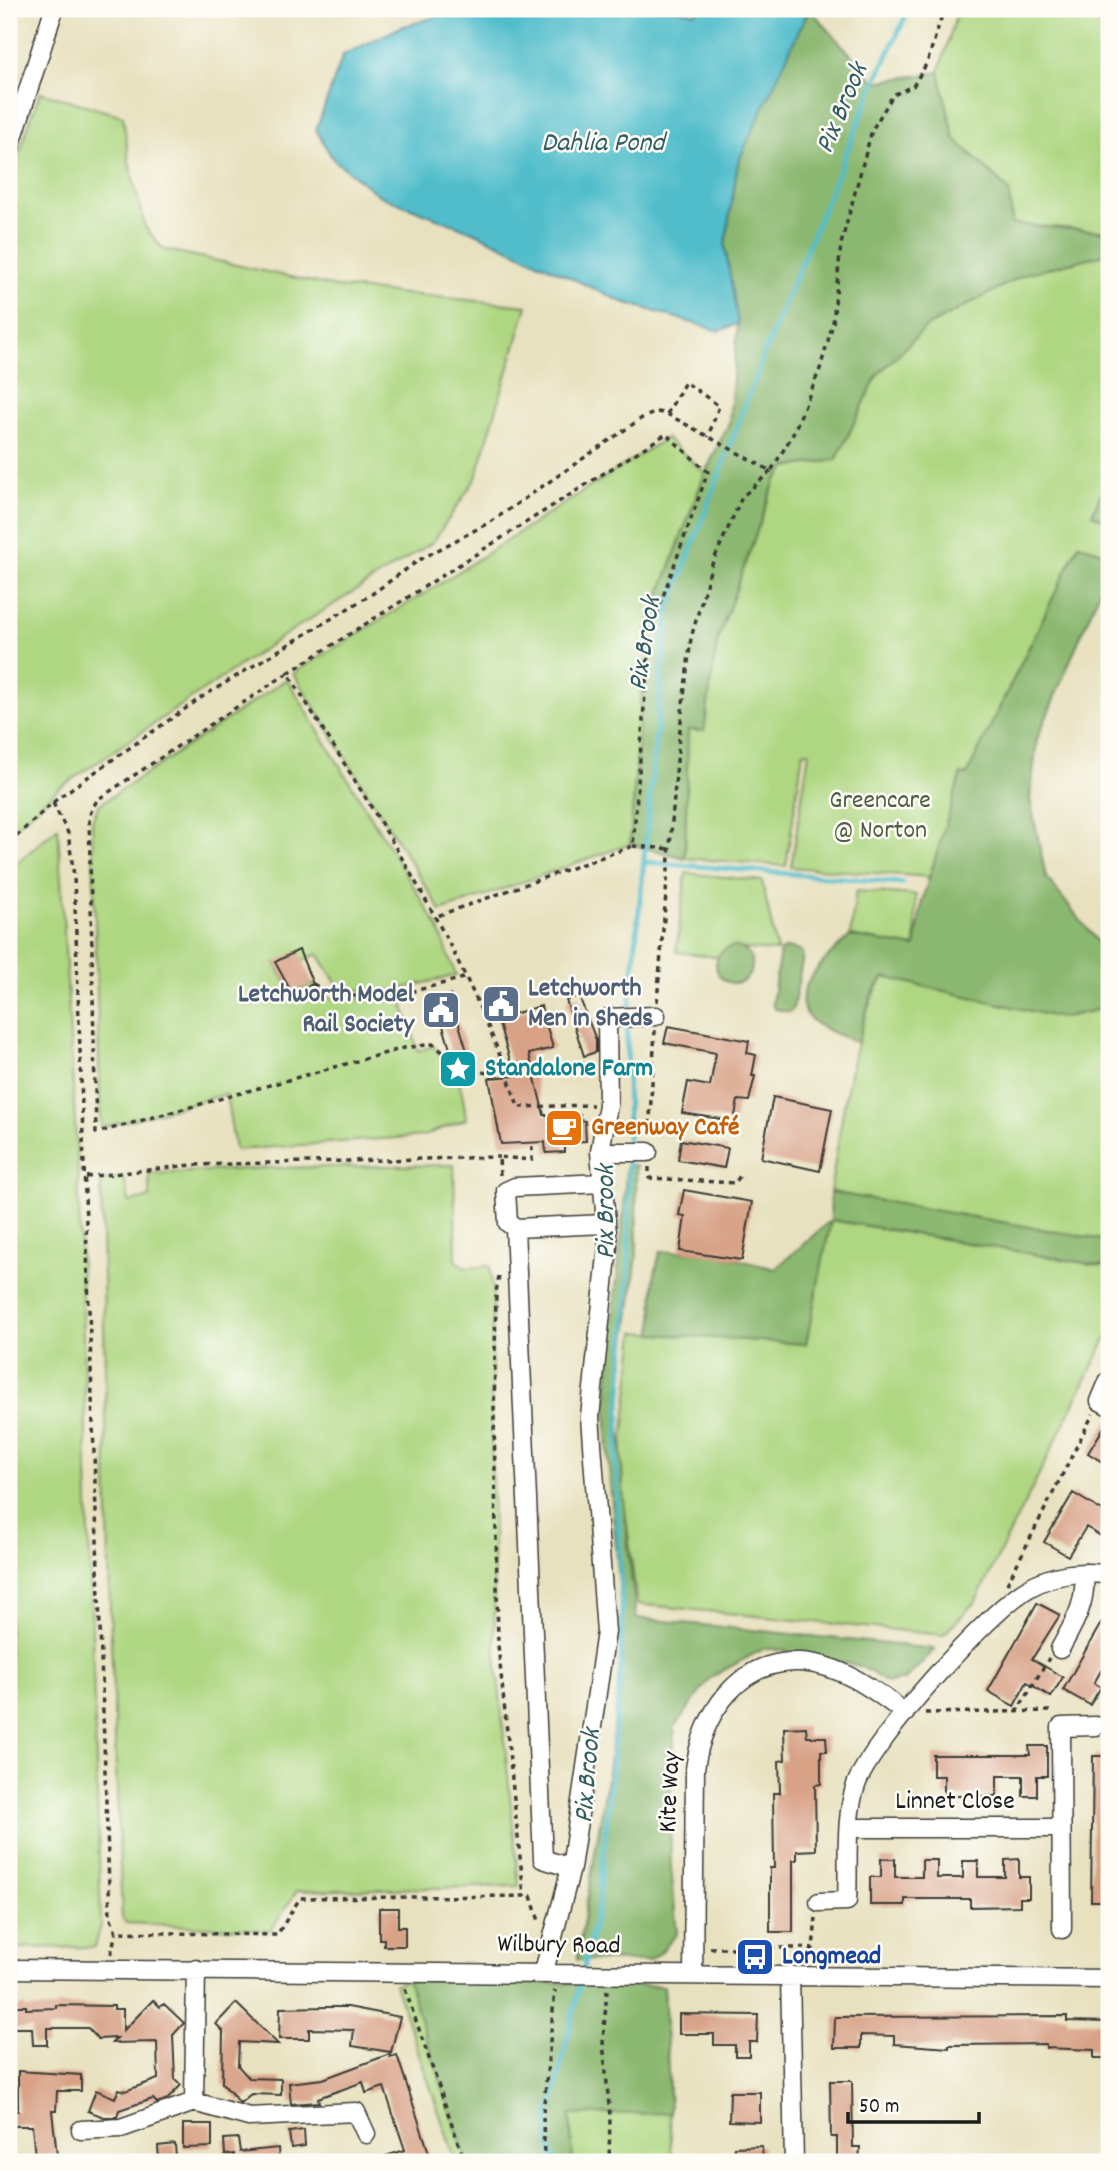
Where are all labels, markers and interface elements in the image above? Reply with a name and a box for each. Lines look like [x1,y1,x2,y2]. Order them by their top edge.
water label: Pix Brook [807,55,882,160]
water label: Dahlia Pond [542,125,668,165]
water label: Pix Brook [620,592,675,694]
park label: Greencare @ Norton [829,783,931,850]
place label: Letchworth Men in Sheds [528,971,653,1038]
place label: Letchworth Model Rail Society [238,977,415,1044]
public building icon: Letchworth Men in Sheds [480,983,522,1025]
public building icon: Letchworth Model Rail Society [420,989,462,1031]
place icon: Standalone Farm [437,1048,479,1090]
place label: Standalone Farm [485,1051,653,1088]
cafe icon: Greenway Café [543,1107,585,1149]
place label: Greenway Café [591,1110,740,1147]
water label: Pix Brook [588,1162,628,1259]
water label: Pix Brook [566,1725,614,1825]
street label: Kite Way [650,1750,692,1834]
street label: Linnet Close [895,1784,1015,1821]
street label: Wilbury Road [497,1926,621,1966]
bus stop icon: Longmead [734,1936,776,1978]
place label: Longmead [782,1939,881,1976]
scale bar [848,2080,980,2124]
text: 50 m [859,2093,899,2123]

